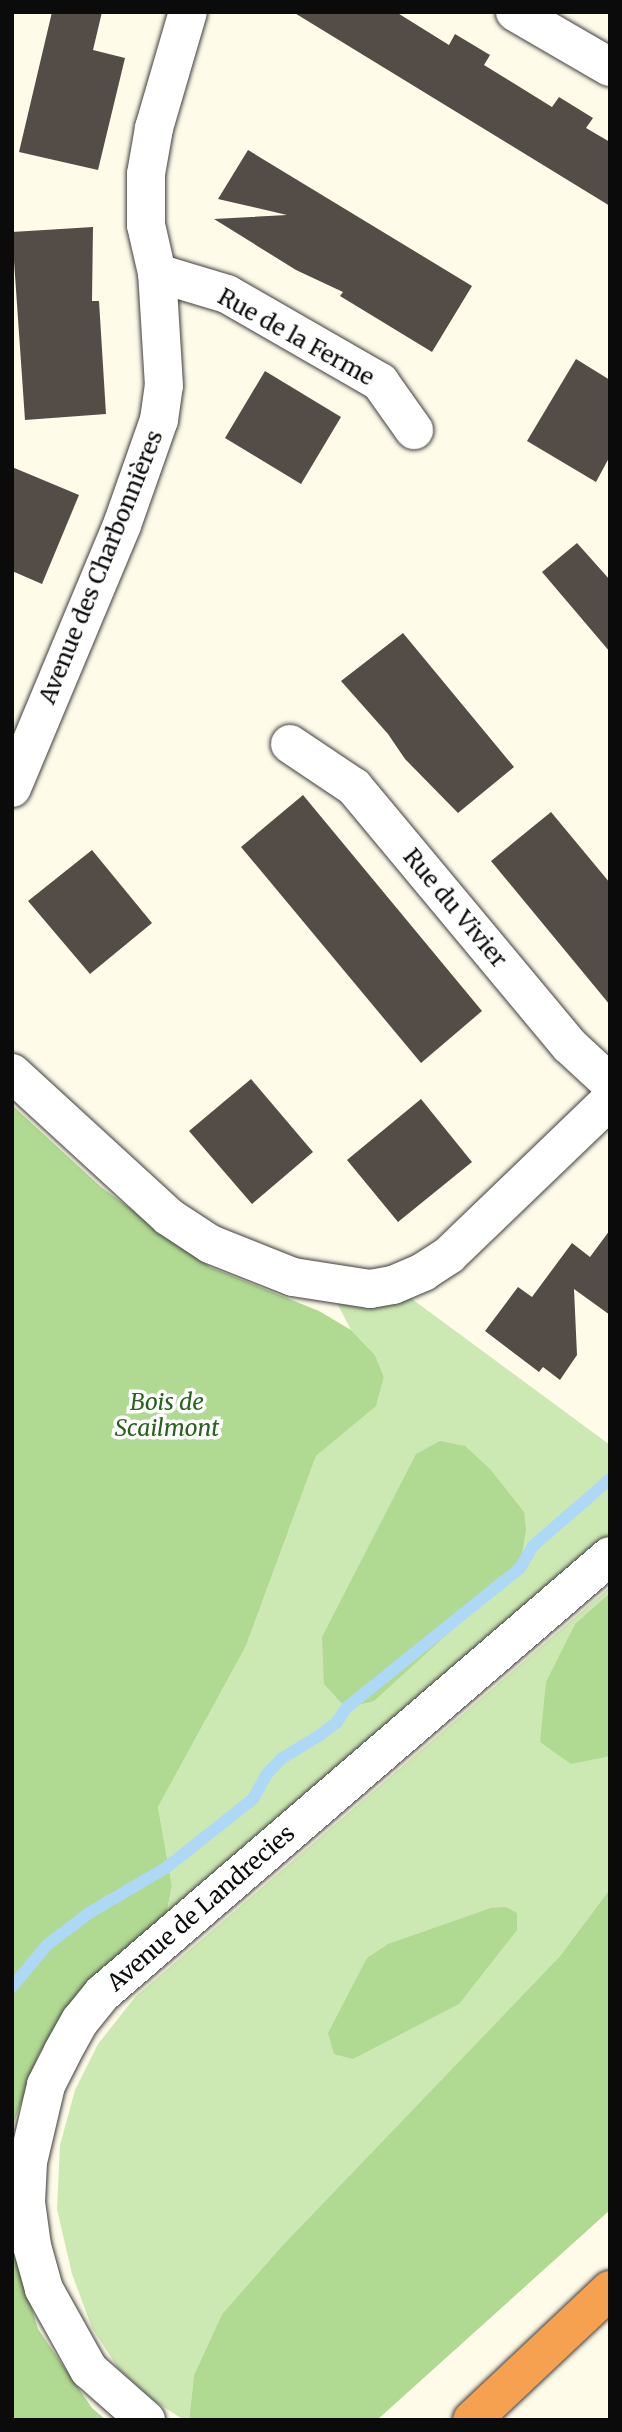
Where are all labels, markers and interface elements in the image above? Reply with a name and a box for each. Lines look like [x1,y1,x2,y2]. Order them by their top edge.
street label: Rue de la Ferme [213,283,379,391]
street label: Avenue des Charbonnières [33,426,169,708]
street label: Rue du Vivier [397,843,513,973]
park label: Bois de Scailmont [115,1388,219,1442]
street label: Avenue de Landrecies [102,1819,300,1997]

